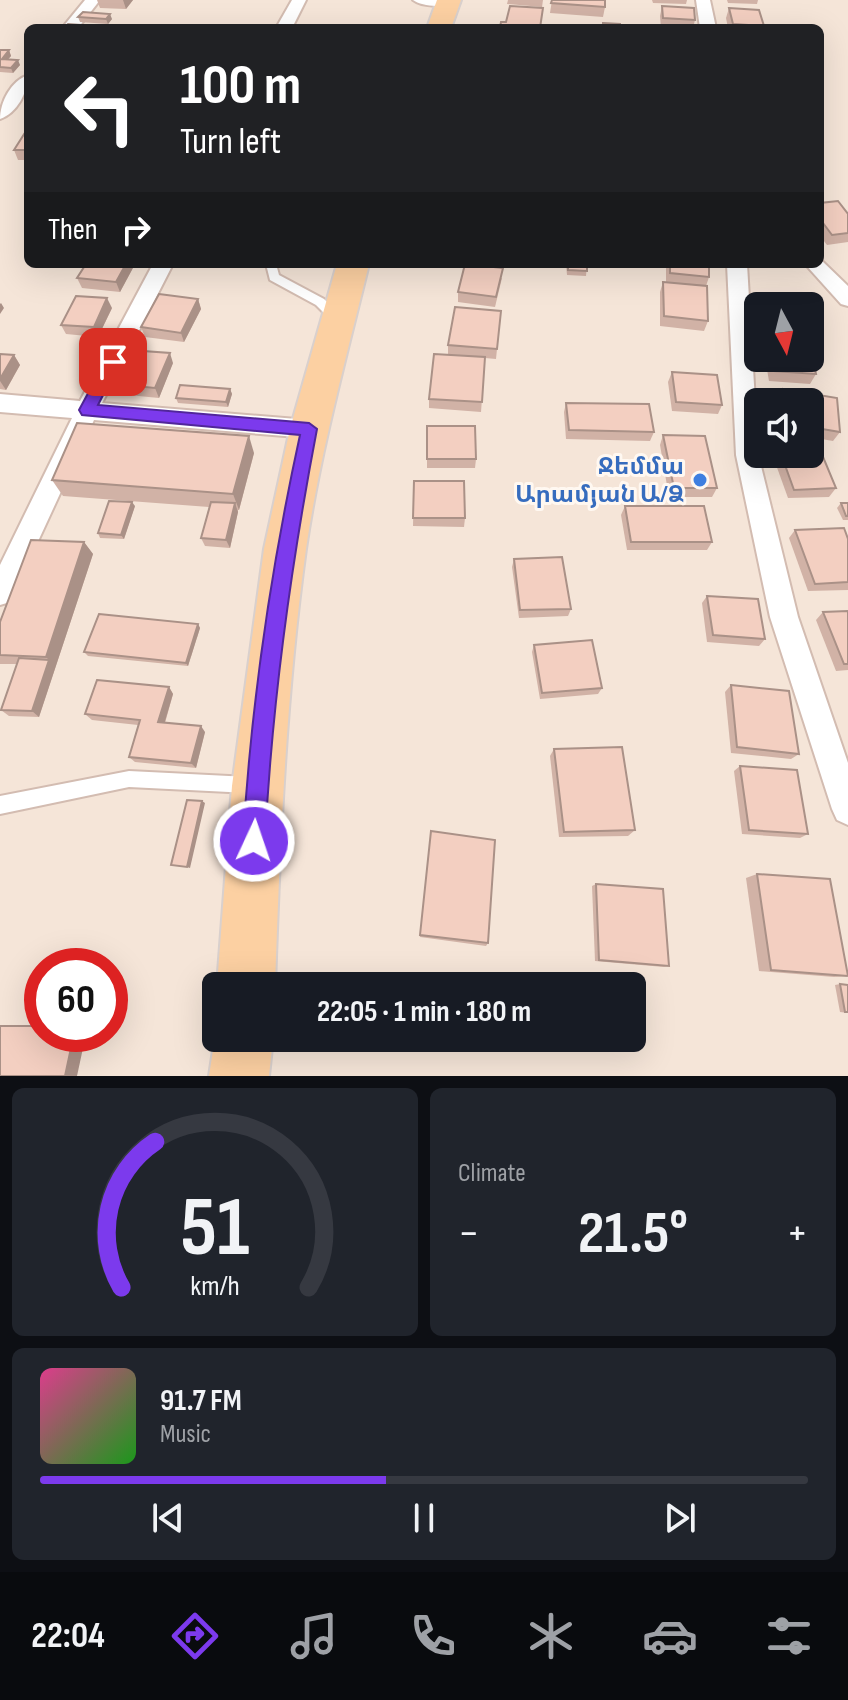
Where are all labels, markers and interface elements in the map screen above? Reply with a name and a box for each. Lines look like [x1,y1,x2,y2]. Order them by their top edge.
text: 100 m [180,53,301,120]
icon: left [48,56,152,160]
text: Turn left [180,121,281,164]
icon: right [114,208,158,252]
text: Then [48,212,98,248]
north arrow [744,292,824,372]
map controls [744,292,824,468]
pin [79,328,147,396]
icon: arrive [91,340,135,384]
button: sound [744,388,824,468]
place label: Ջեմմա Արամյան Ա/Ձ [515,452,684,509]
marker: Ջեմմա Արամյան Ա/Ձ [691,471,709,489]
position arrow [212,799,296,883]
speed limit sign: 60 [24,948,128,1052]
text: 22:05 · 1 min · 180 m [317,994,531,1030]
text: Climate [458,1158,526,1189]
text: 51 [180,1179,250,1279]
text: 21.5° [578,1198,688,1270]
text: − [458,1207,480,1260]
text: + [786,1207,808,1260]
text: km/h [190,1269,240,1304]
text: 91.7 FM [160,1383,242,1419]
text: Music [160,1419,211,1450]
icon: previous [146,1496,190,1540]
icon: pause [402,1496,446,1540]
icon: next [658,1496,702,1540]
icon: directions [167,1608,223,1664]
icon: music [286,1608,342,1664]
icon: phone [405,1608,461,1664]
icon: climate [523,1608,579,1664]
icon: car [642,1608,698,1664]
icon: filters [761,1608,817,1664]
text: 22:04 [31,1615,105,1658]

